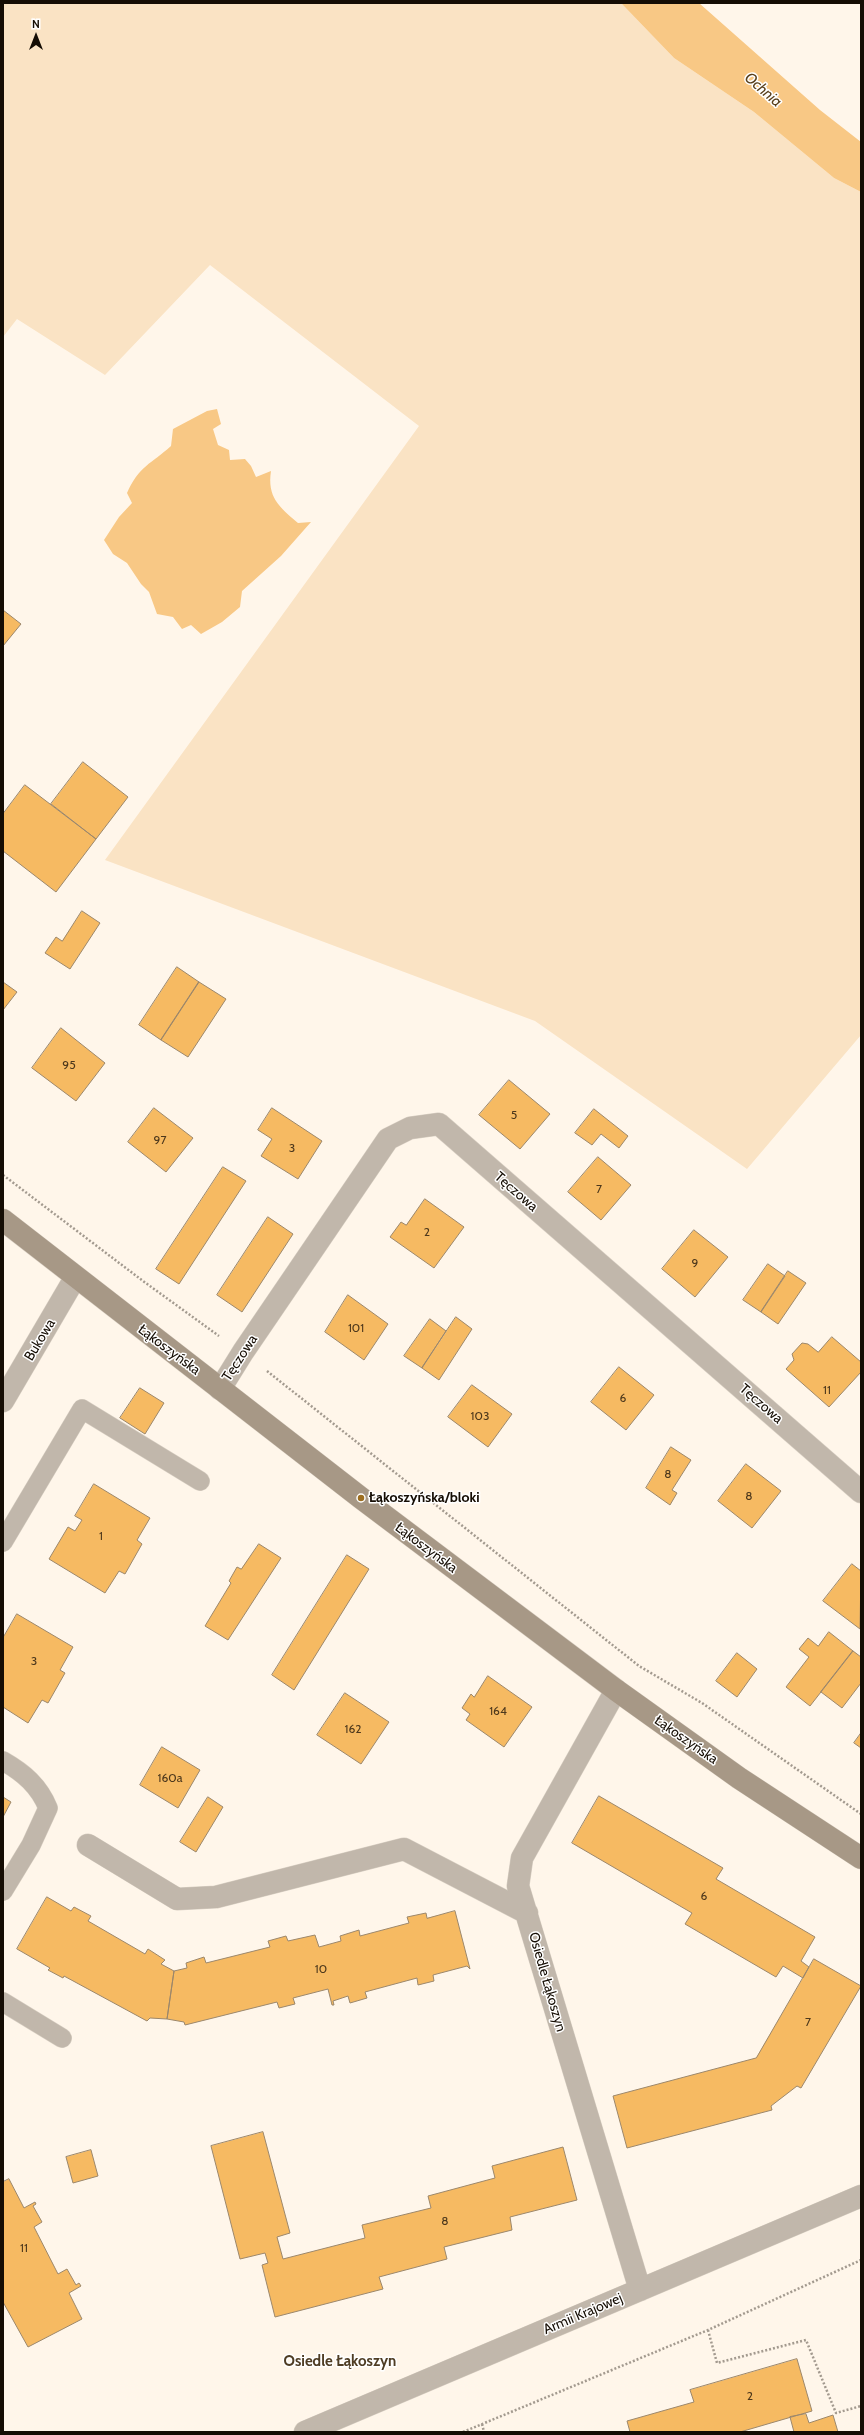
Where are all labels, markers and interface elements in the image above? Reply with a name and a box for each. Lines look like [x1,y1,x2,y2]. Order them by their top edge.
north arrow [16,16,56,56]
text: N [32,17,40,31]
water label: Ochnia [741,69,785,111]
house number: 95 [62,1058,76,1072]
house number: 5 [511,1108,517,1122]
house number: 97 [154,1133,166,1147]
house number: 3 [289,1141,295,1155]
street label: Tęczowa [491,1169,541,1215]
house number: 7 [596,1182,602,1196]
house number: 2 [424,1225,430,1239]
house number: 9 [692,1256,698,1270]
street label: Bukowa [21,1316,59,1364]
street label: Łąkoszyńska [135,1321,203,1379]
house number: 101 [348,1321,364,1335]
street label: Tęczowa [219,1332,261,1384]
street label: Tęczowa [736,1381,786,1427]
house number: 11 [823,1383,831,1397]
house number: 6 [620,1391,626,1405]
house number: 103 [471,1409,489,1423]
house number: 8 [664,1467,672,1481]
house number: 8 [745,1489,753,1503]
place label: Łąkoszyńska/bloki [369,1490,480,1506]
marker: Łąkoszyńska/bloki [356,1493,366,1503]
street label: Łąkoszyńska [392,1519,460,1577]
house number: 1 [99,1529,103,1543]
house number: 3 [31,1654,37,1668]
house number: 164 [489,1704,507,1718]
street label: Łąkoszyńska [651,1712,721,1768]
house number: 162 [344,1722,362,1736]
house number: 160a [158,1771,182,1785]
house number: 6 [701,1889,707,1903]
street label: Osiedle Łąkoszyn [525,1930,569,2034]
house number: 10 [315,1962,327,1976]
house number: 7 [805,2015,811,2029]
house number: 8 [441,2214,449,2228]
house number: 11 [20,2241,28,2255]
street label: Armii Krajowej [541,2290,625,2338]
district label: Osiedle Łąkoszyn [284,2353,396,2371]
house number: 2 [747,2389,753,2403]

